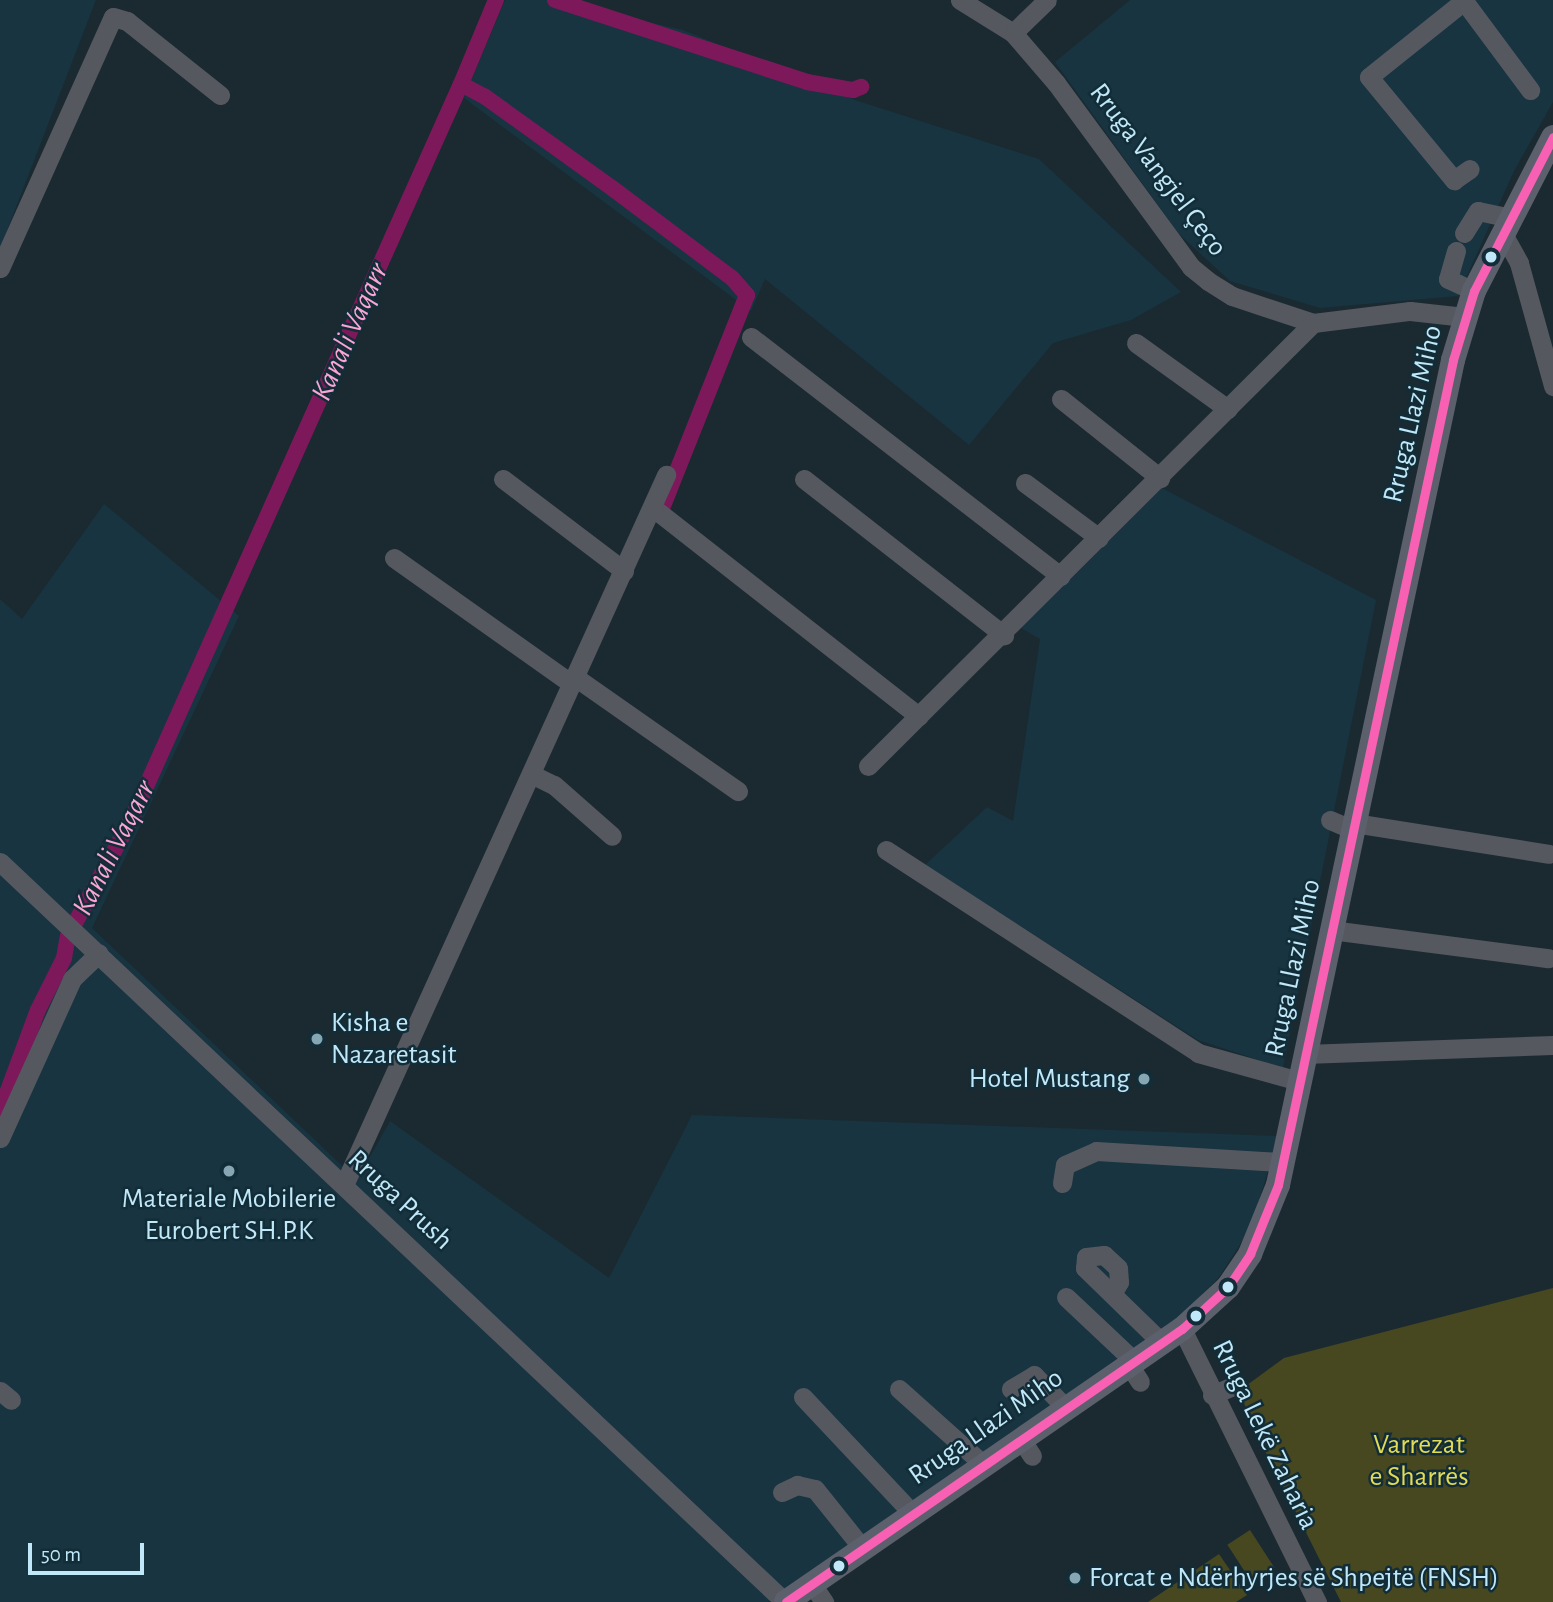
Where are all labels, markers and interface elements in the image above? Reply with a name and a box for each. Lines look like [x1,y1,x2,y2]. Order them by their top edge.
street label: Rruga Vangjel Çeço [1082,77,1234,263]
unlabelled marker [1484,250,1498,264]
water label: Kanali Vaqarr [304,258,396,406]
street label: Rruga Llazi Miho [1376,322,1450,506]
water label: Kanali Vaqarr [65,774,163,922]
street label: Rruga Llazi Miho [1258,876,1328,1060]
place label: Kisha e Nazaretasit [331,1006,457,1072]
marker: Kisha e Nazaretasit [309,1031,325,1047]
place label: Hotel Mustang [969,1062,1130,1096]
marker: Hotel Mustang [1136,1071,1152,1087]
street label: Rruga Prush [340,1143,460,1257]
marker: Materiale Mobilerie Eurobert SH.P.K [221,1163,237,1179]
place label: Materiale Mobilerie Eurobert SH.P.K [122,1182,336,1248]
unlabelled marker [1221,1280,1235,1294]
unlabelled marker [1189,1309,1203,1323]
street label: Rruga Lekë Zaharia [1205,1335,1325,1535]
street label: Rruga Llazi Miho [902,1361,1070,1493]
park label: Varrezat e Sharrës [1369,1428,1469,1494]
scale bar [32,1528,147,1572]
text: 50 m [41,1544,81,1565]
unlabelled marker [832,1559,846,1573]
place label: Forcat e Ndërhyrjes së Shpejtë (FNSH) [1089,1561,1499,1595]
marker: Forcat e Ndërhyrjes së Shpejtë (FNSH) [1067,1570,1083,1586]

